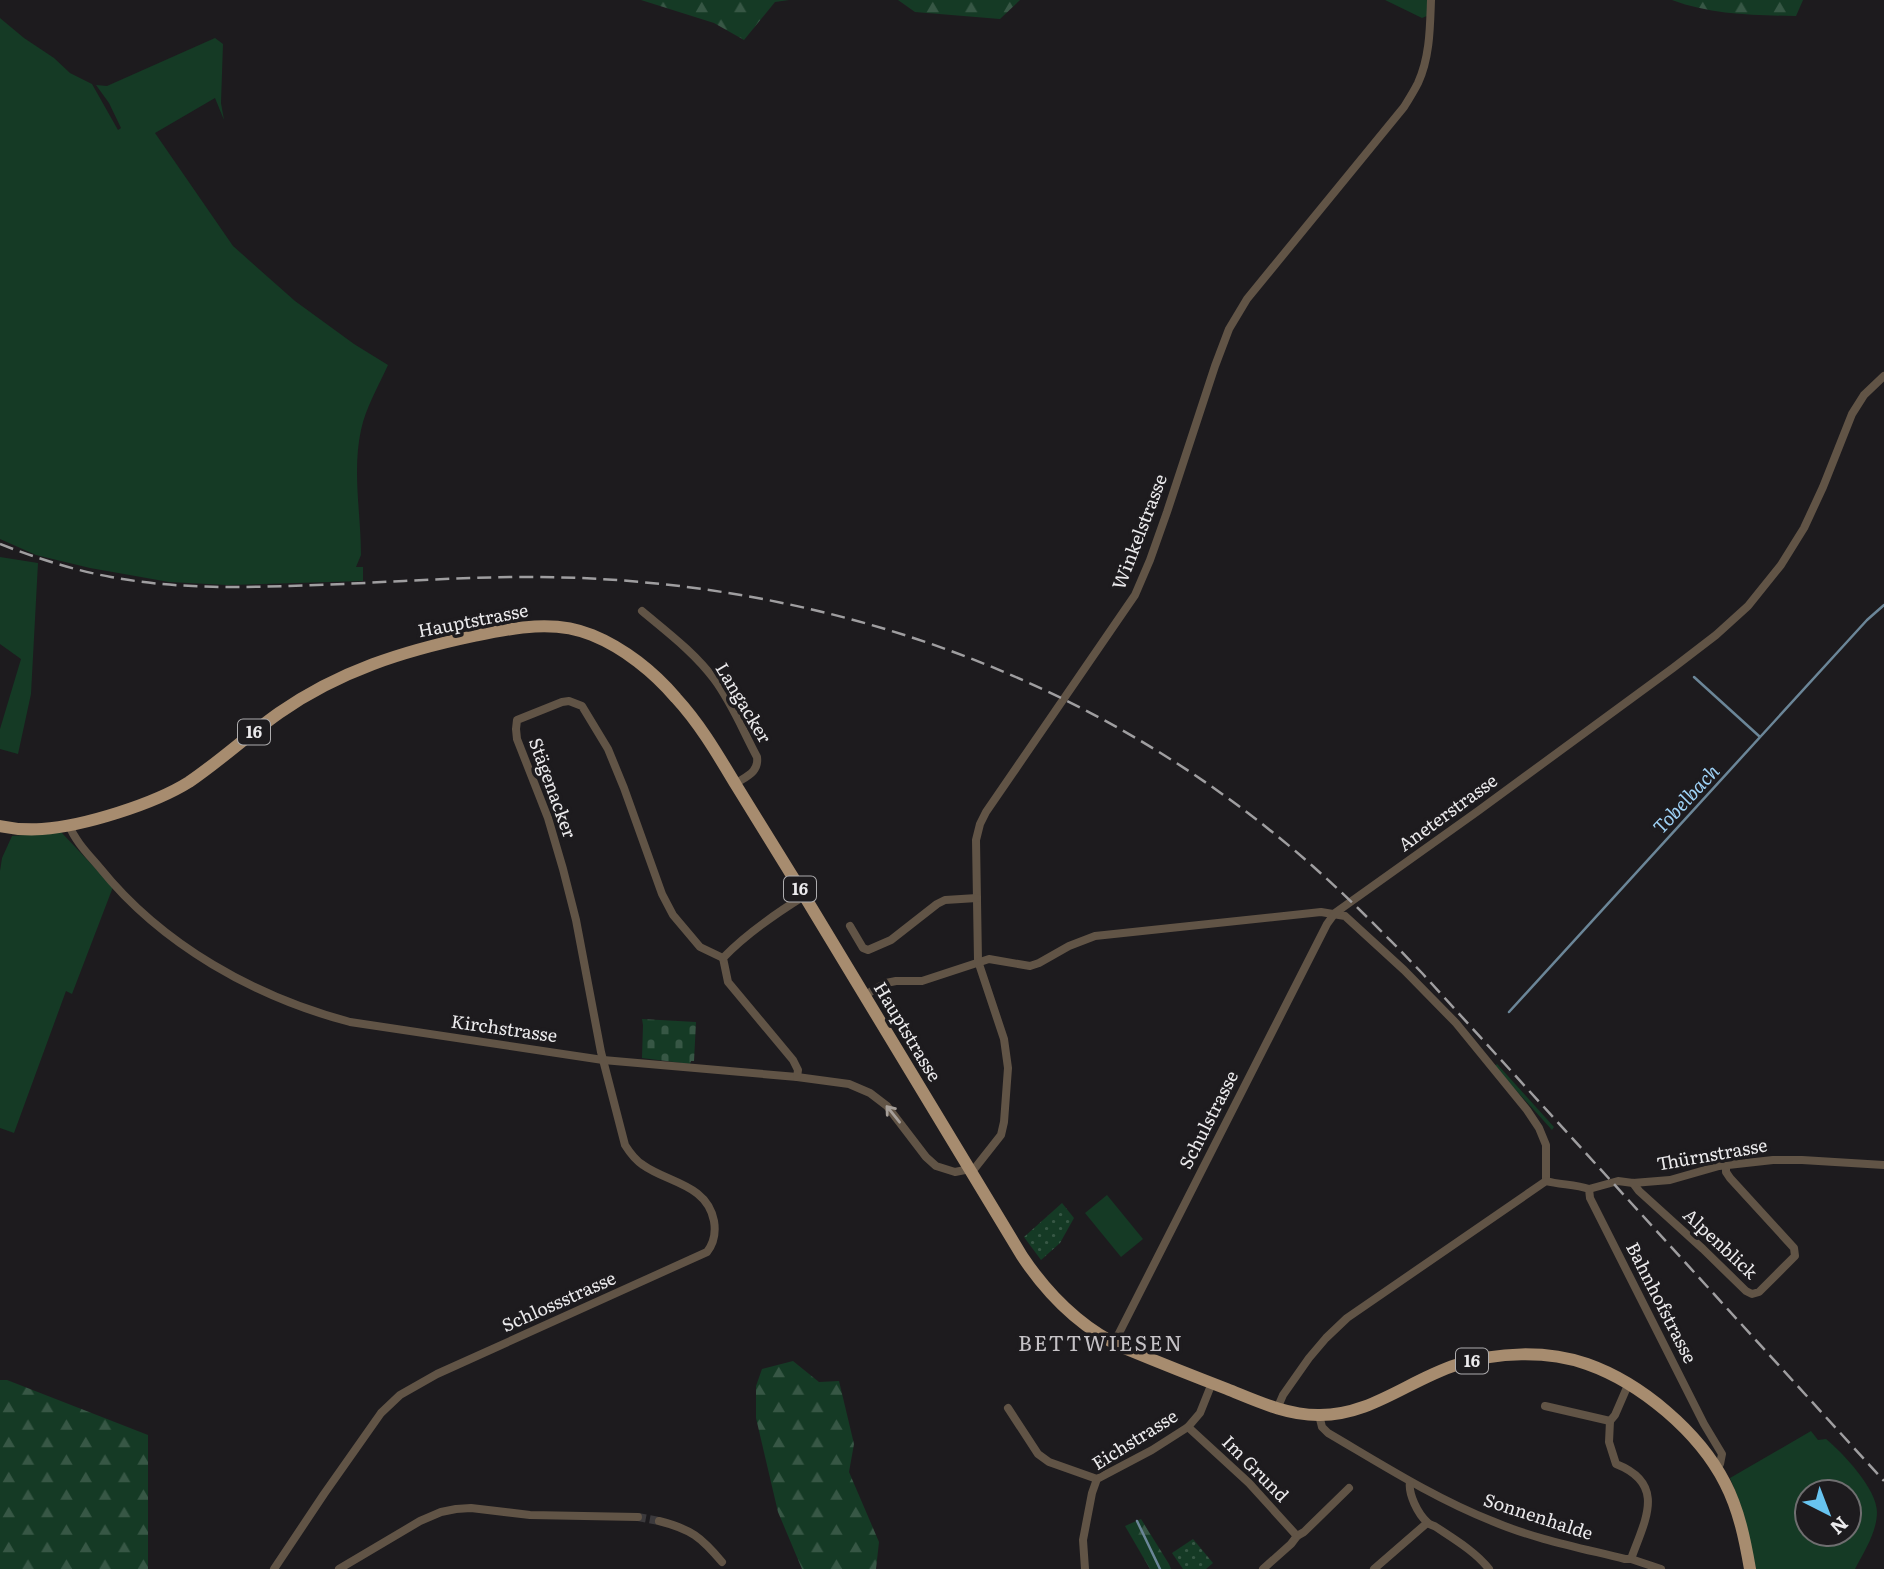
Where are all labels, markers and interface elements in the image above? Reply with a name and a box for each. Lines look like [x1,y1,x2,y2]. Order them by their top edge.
street label: Winkelstrasse [1104,470,1173,593]
street label: Hauptstrasse [415,596,530,643]
street label: Langacker [710,657,779,748]
road number: 16 [238,720,270,744]
street label: Stägenacker [523,734,584,842]
water label: Tobelbach [1646,757,1725,839]
street label: Aneterstrasse [1392,766,1502,857]
road number: 16 [784,876,816,902]
street label: Hauptstrasse [868,976,949,1086]
street label: Kirchstrasse [449,1007,559,1048]
street label: Schulstrasse [1171,1066,1244,1173]
one-way arrow [885,1105,900,1123]
street label: Thürnstrasse [1654,1131,1769,1177]
street label: Alpenblick [1678,1201,1765,1285]
street label: Bahnhofstrasse [1620,1237,1705,1368]
street label: Schlossstrasse [497,1263,620,1338]
district label: BETTWIESEN [1018,1326,1184,1357]
road number: 16 [1456,1348,1488,1373]
street label: Eichstrasse [1086,1402,1182,1476]
street label: Im Grund [1217,1428,1296,1507]
north arrow [1793,1478,1863,1548]
street label: Sonnenhalde [1480,1485,1597,1546]
text: N [1825,1511,1855,1542]

